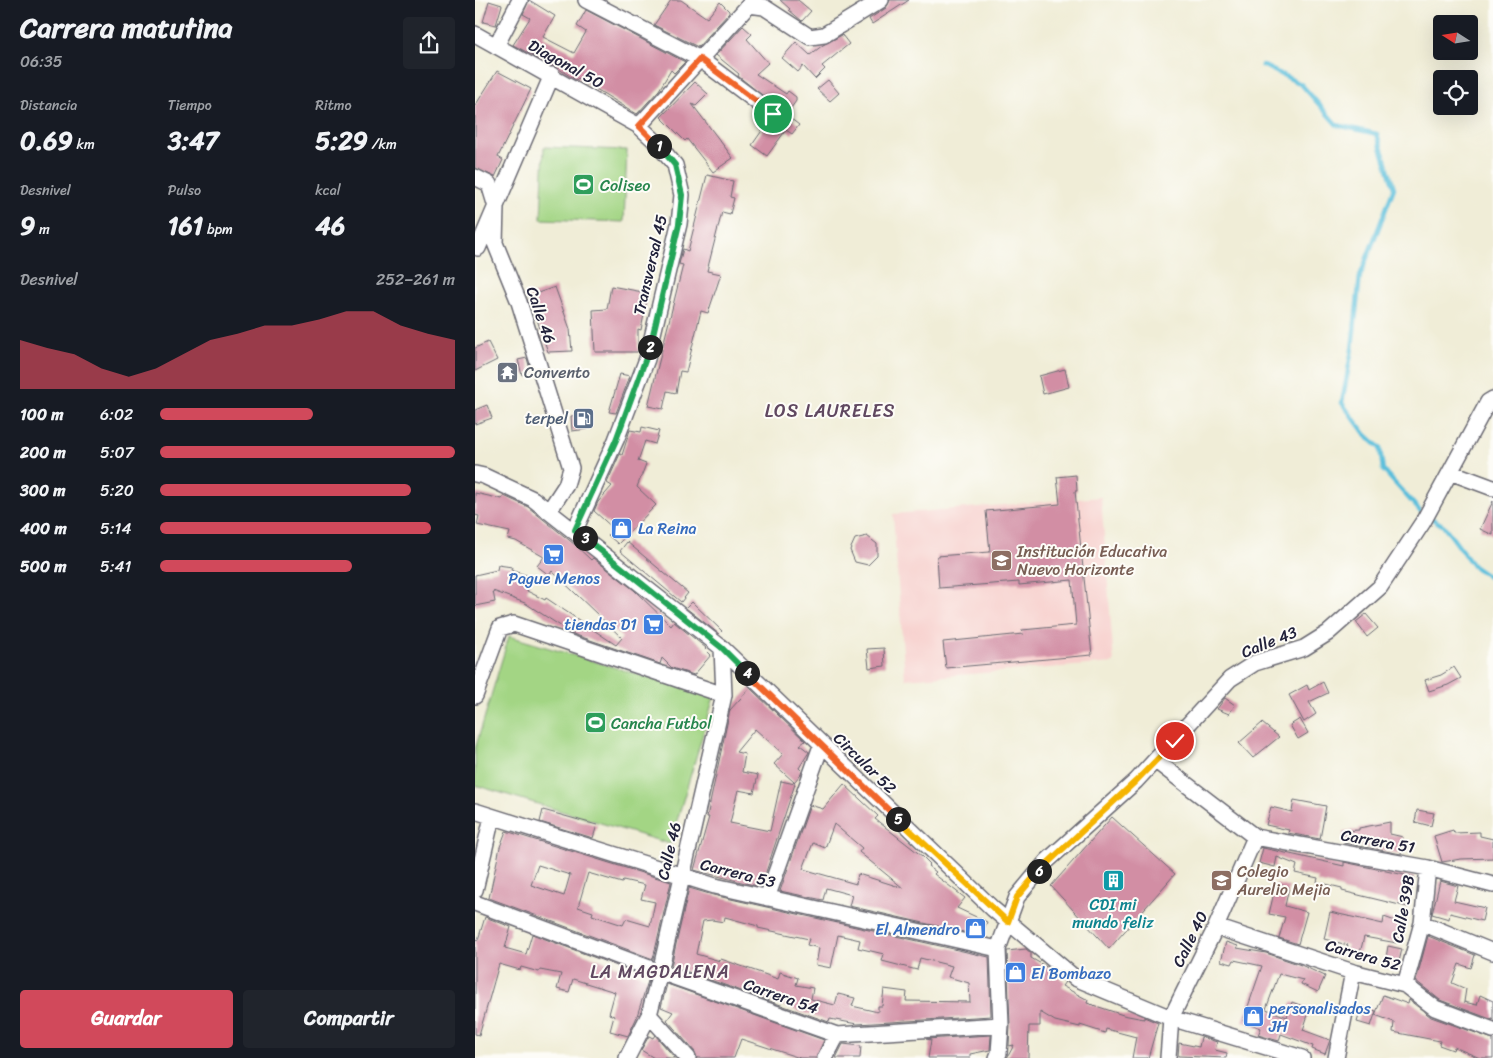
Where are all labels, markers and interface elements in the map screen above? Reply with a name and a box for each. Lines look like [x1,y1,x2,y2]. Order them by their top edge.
text: Carrera matutina [20,3,233,52]
north arrow [1433,15,1477,60]
map controls [1433,15,1478,115]
button: share [403,17,455,69]
street label: Diagonal 50 [523,31,609,97]
text: 06:35 [20,47,63,76]
button: locate [1433,70,1478,115]
text: Distancia [20,93,77,118]
text: Tiempo [168,93,212,118]
text: Ritmo [315,93,352,118]
pin [752,93,794,135]
icon: arrive [759,100,787,128]
text: 0.69 [20,118,73,163]
text: 3:47 [168,118,219,163]
text: 5:29 [315,118,368,163]
text: km [73,132,95,157]
text: /km [368,132,397,157]
pin: 1 [647,134,671,158]
text: 1 [656,134,663,159]
place label: Coliseo [600,171,650,200]
sports icon: Coliseo [572,173,596,197]
text: Desnivel [20,178,71,203]
text: Pulso [168,178,201,203]
text: kcal [315,178,341,203]
text: 9 [20,203,35,248]
text: 161 [168,203,203,248]
text: 46 [315,203,345,248]
street label: Transversal 45 [624,212,676,318]
text: m [35,217,50,242]
text: bpm [203,217,233,242]
text: Desnivel [20,265,78,294]
text: 252–261 m [376,265,455,294]
street label: Calle 46 [518,283,564,347]
pin: 2 [637,334,663,360]
text: 2 [646,335,655,360]
place label: Convento [524,358,590,387]
temple icon: Convento [496,360,520,384]
district label: LOS LAURELES [765,395,895,427]
text: 100 m [20,400,64,429]
text: 6:02 [100,400,133,429]
place label: terpel [525,404,568,433]
fuel station icon: terpel [572,406,596,430]
text: 200 m [20,438,66,467]
text: 5:07 [100,438,134,467]
text: 300 m [20,476,65,505]
text: 5:20 [100,476,134,505]
text: 400 m [20,514,67,543]
text: 5:14 [100,514,131,543]
place label: La Reina [638,514,697,543]
shop icon: La Reina [610,516,634,540]
pin: 3 [573,526,597,550]
text: 3 [582,526,589,551]
place label: Institución Educativa Nuevo Horizonte [1016,537,1167,584]
supermarket icon: Pague Menos [542,542,566,566]
school or university icon: Institución Educativa Nuevo Horizonte [989,548,1013,572]
text: 500 m [20,552,66,581]
text: 5:41 [100,552,131,581]
place label: Pague Menos [508,564,600,593]
place label: tiendas D1 [564,610,637,639]
supermarket icon: tiendas D1 [641,612,665,636]
street label: Calle 43 [1237,618,1302,666]
pin: 4 [735,660,759,686]
text: 4 [743,661,752,686]
place label: Cancha Futbol [611,709,712,738]
sports icon: Cancha Futbol [583,711,607,735]
pin [1154,720,1196,762]
street label: Circular 52 [826,725,904,801]
icon: check [1161,727,1189,755]
pin: 5 [885,806,911,832]
text: 5 [894,807,903,832]
street label: Calle 46 [648,819,690,883]
street label: Carrera 51 [1339,820,1417,862]
street label: Carrera 53 [697,850,779,896]
place label: Colegio Aurelio Mejia [1236,857,1331,904]
pin: 6 [1027,858,1051,884]
text: 6 [1036,859,1043,884]
building icon: CDI mi mundo feliz [1101,868,1125,892]
school or university icon: Colegio Aurelio Mejia [1209,868,1233,892]
street label: Calle 39B [1383,873,1423,945]
place label: CDI mi mundo feliz [1072,890,1154,937]
street label: Calle 40 [1164,906,1216,972]
place label: El Almendro [875,915,960,944]
shop icon: El Almendro [964,917,988,941]
street label: Carrera 52 [1322,930,1404,980]
district label: LA MAGDALENA [590,956,730,988]
place label: El Bombazo [1031,959,1111,988]
shop icon: El Bombazo [1003,961,1027,985]
street label: Carrera 54 [739,970,823,1022]
button: Guardar [20,990,233,1048]
button: Compartir [243,990,455,1048]
place label: personalisados JH [1268,994,1371,1041]
shop icon: personalisados JH [1241,1005,1265,1029]

